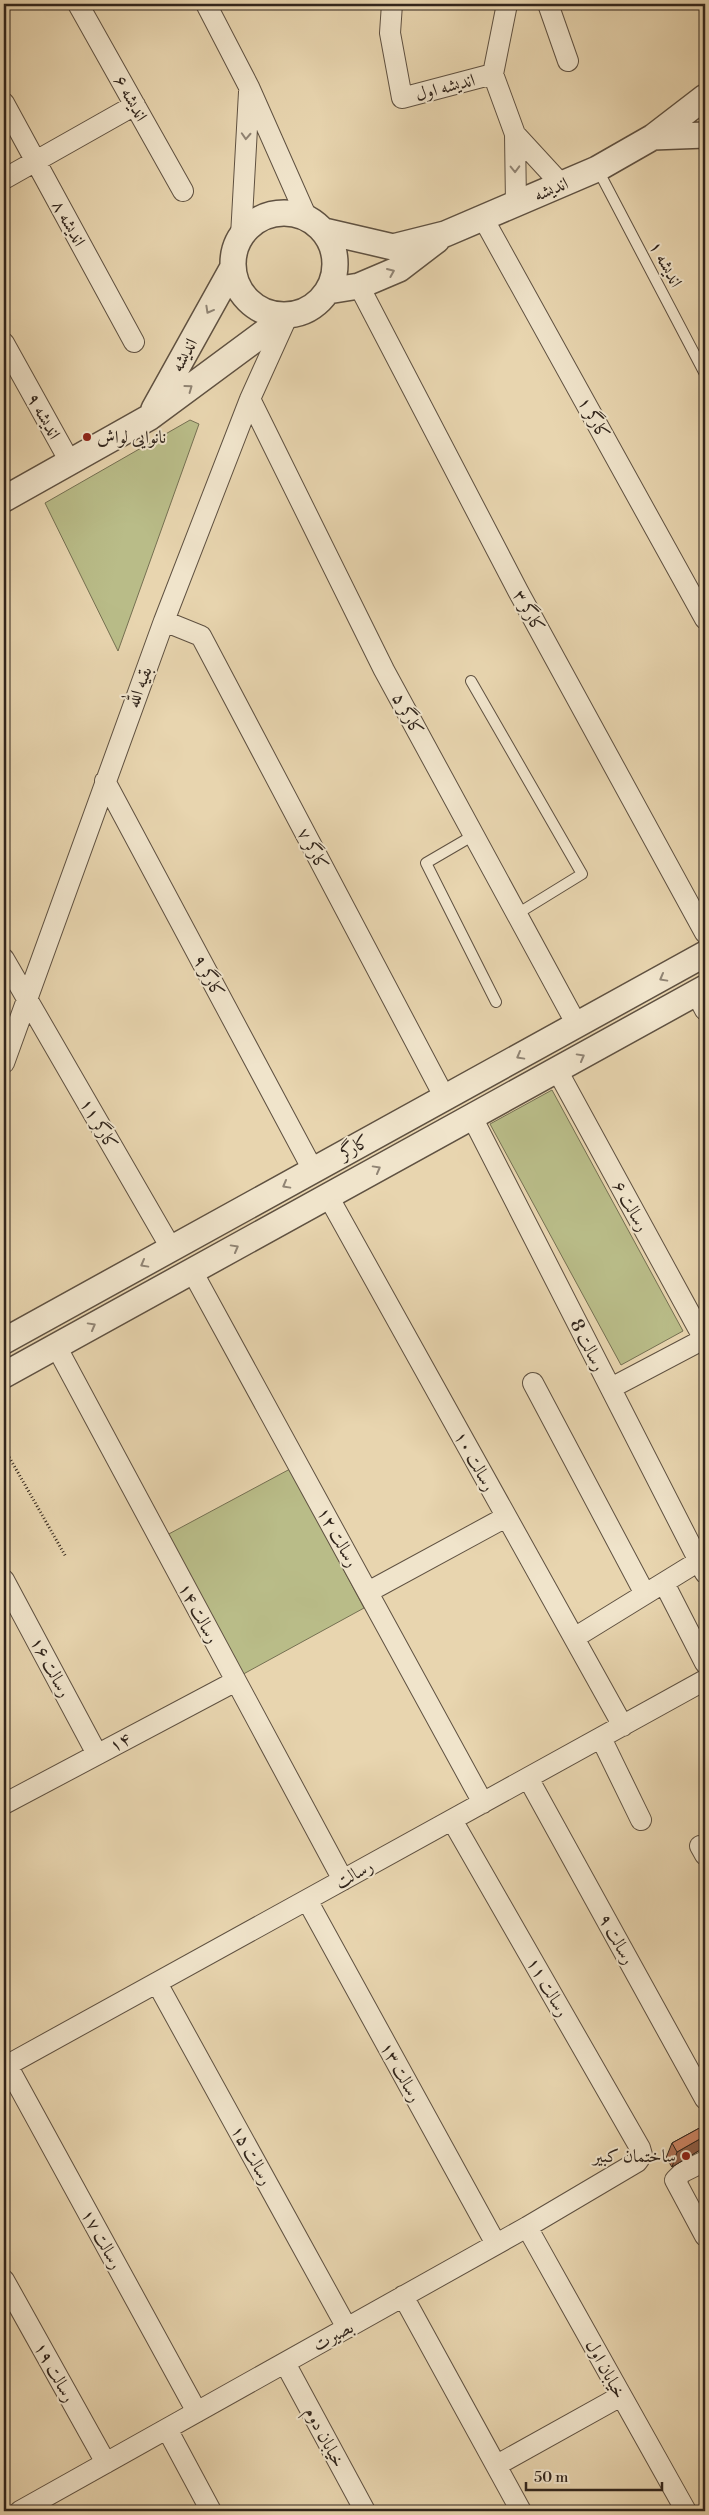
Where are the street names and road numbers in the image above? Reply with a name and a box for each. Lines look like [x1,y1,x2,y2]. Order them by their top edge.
street label: اندیشه اول [413,68,478,106]
street label: اندیشه ۶ [109,71,153,126]
street label: اندیشه [530,172,572,207]
street label: اندیشه ۸ [47,196,91,251]
street label: اندیشه ۱ [644,237,687,292]
street label: اندیشه [166,334,203,376]
street label: اندیشه ۹ [22,389,66,444]
street label: کارگر ۱ [573,392,615,444]
street label: کارگر ۳ [508,585,550,637]
street label: بقیه الله [119,662,158,711]
street label: کارگر ۵ [387,688,429,740]
street label: کارگر ۷ [292,823,334,875]
street label: کارگر ۹ [188,950,230,1002]
street label: کارگر ۱۱ [75,1094,123,1154]
street label: کارگر [333,1129,373,1166]
street label: رسالت ۶ [607,1177,654,1236]
street label: رسالت 8 [565,1315,610,1375]
street label: رسالت ۱۰ [449,1427,500,1495]
street label: رسالت ۱۲ [312,1503,363,1571]
street label: رسالت ۱۴ [173,1579,224,1647]
street label: رسالت ۱۶ [25,1633,76,1701]
street label: ۱۴ [106,1727,135,1758]
street label: رسالت [331,1855,378,1894]
street label: رسالت ۹ [593,1910,640,1969]
street label: رسالت ۱۱ [521,1953,574,2021]
street label: رسالت ۱۳ [375,2038,426,2106]
street label: رسالت ۱۵ [226,2121,277,2189]
street label: رسالت ۱۷ [76,2205,127,2273]
street label: بصیرت [309,2316,358,2357]
street label: خیابان اول [580,2336,631,2403]
street label: رسالت ۱۹ [29,2338,80,2406]
street label: خیابان دوم [296,2403,350,2473]

